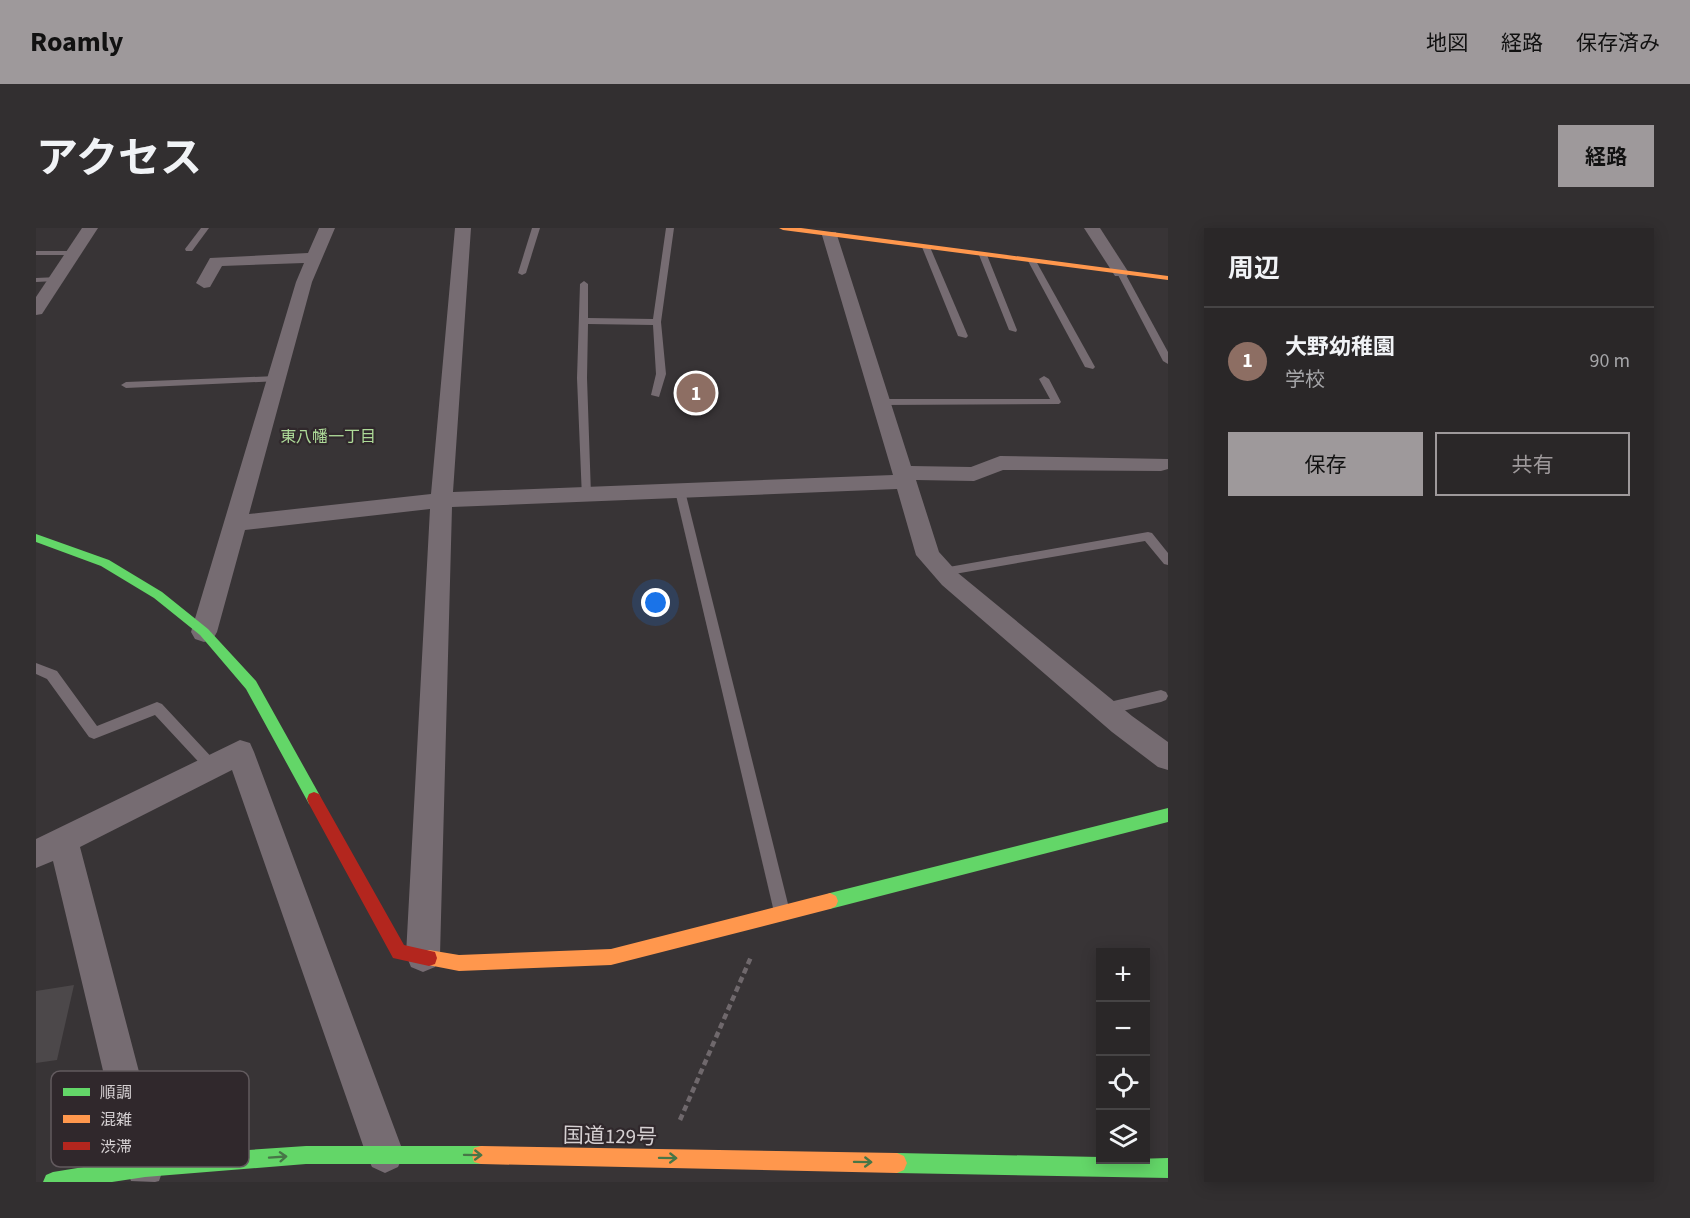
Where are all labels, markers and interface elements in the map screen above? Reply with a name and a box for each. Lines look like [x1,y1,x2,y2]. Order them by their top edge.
text: Roamly [30,22,123,62]
text: 地図 [1426,28,1468,58]
text: 経路 [1501,28,1543,58]
text: 保存済み [1576,28,1660,58]
button: 経路 [1558,125,1654,187]
text: アクセス [36,129,202,189]
text: 周辺 [1228,250,1280,287]
text: 大野幼稚園 [1285,331,1395,363]
text: 1 [1242,347,1253,375]
text: 90 m [1590,347,1630,375]
text: 学校 [1285,366,1325,394]
pin: 1 [676,370,716,416]
district label: 東八幡一丁目 [280,426,376,448]
button: 保存 [1228,432,1423,496]
button: 共有 [1435,432,1630,496]
your location [641,588,670,617]
map controls [1096,948,1150,1164]
button: + [1096,948,1150,1002]
button: − [1096,1002,1150,1056]
button: locate [1096,1056,1150,1110]
legend [51,1071,249,1167]
text: 順調 [100,1082,132,1104]
text: 混雑 [100,1109,132,1131]
button: layers [1096,1110,1150,1164]
street label: 国道129号 [563,1120,657,1152]
text: 渋滞 [100,1136,132,1158]
one-way arrow [463,1150,483,1161]
one-way arrow [268,1152,288,1163]
one-way arrow [658,1152,678,1163]
one-way arrow [853,1156,873,1167]

